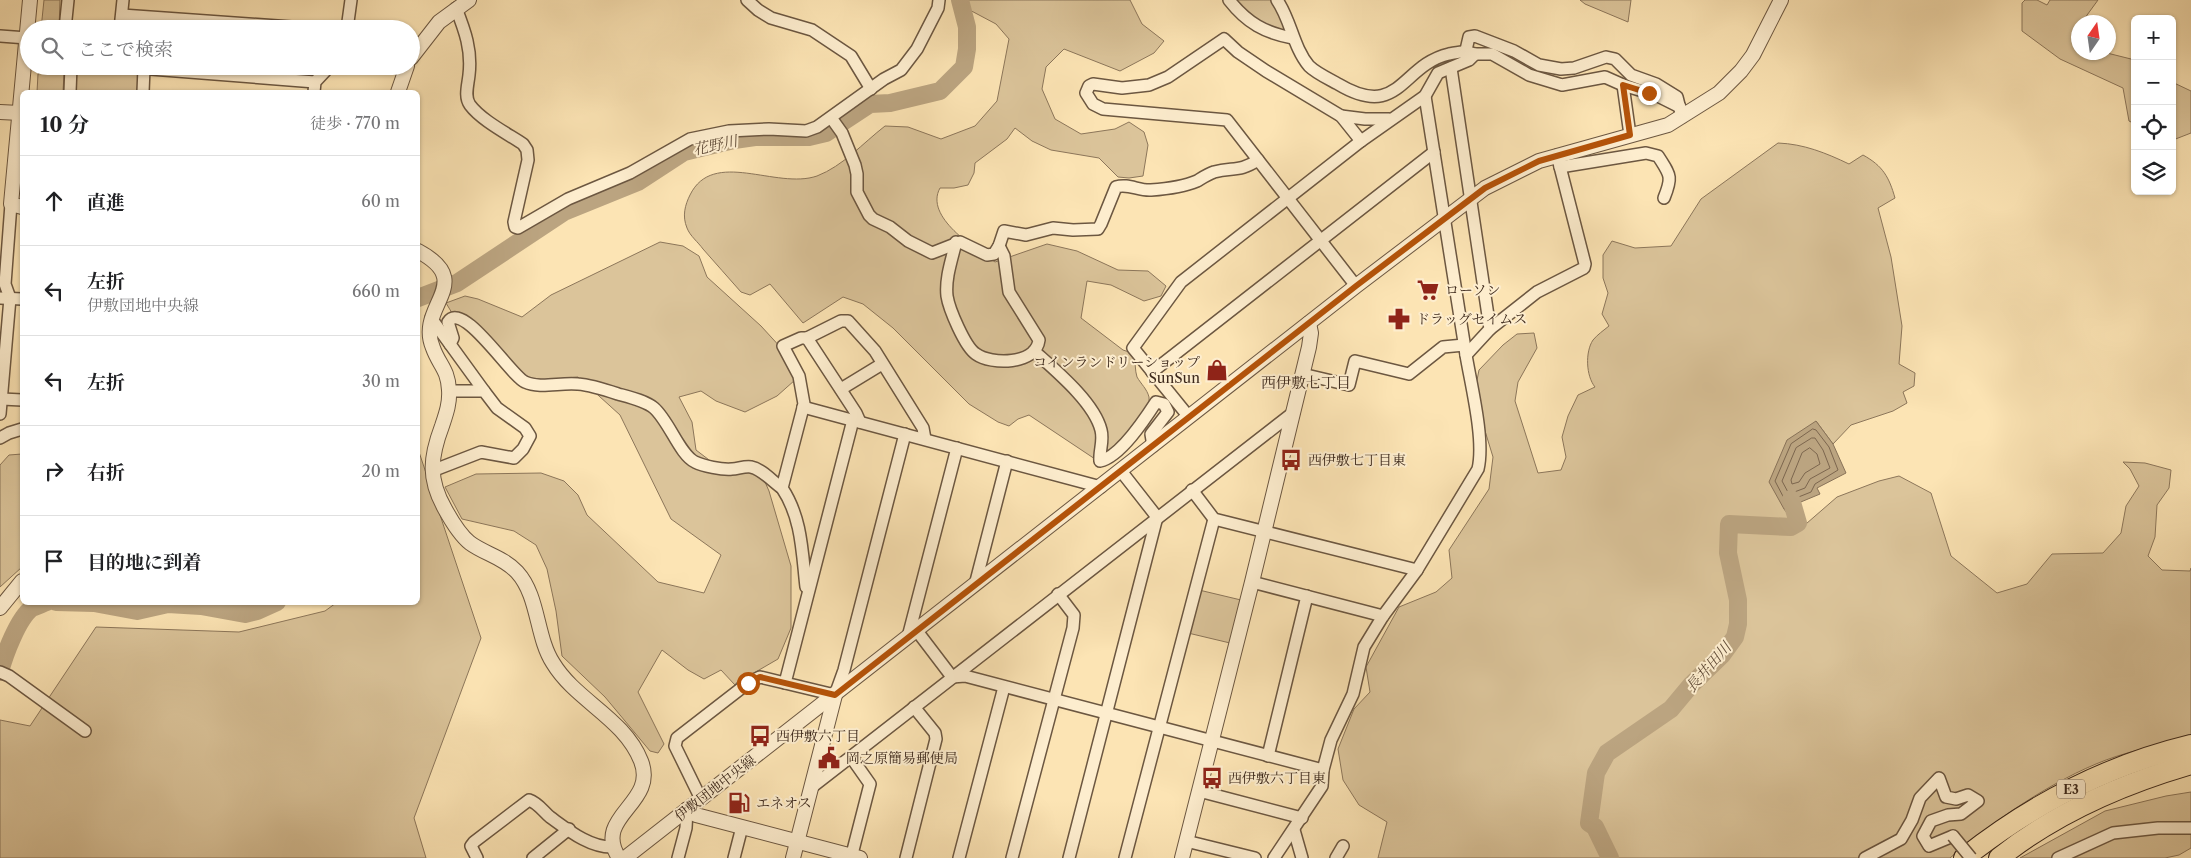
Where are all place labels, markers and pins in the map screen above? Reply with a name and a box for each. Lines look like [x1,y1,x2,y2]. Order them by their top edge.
supermarket icon: ローソン [1415,277,1441,303]
place label: ローソン [1445,281,1500,299]
pharmacy icon: ドラッグセイムス [1386,306,1412,332]
place label: ドラッグセイムス [1416,310,1527,328]
place label: コインランドリーショップ SunSun [1033,353,1200,387]
shop icon: コインランドリーショップ SunSun [1204,357,1230,383]
bus stop icon: 西伊敷七丁目東 [1278,447,1304,473]
place label: 西伊敷七丁目東 [1308,451,1406,469]
bus stop icon: 西伊敷六丁目 [747,723,773,749]
place label: 西伊敷六丁目 [776,727,860,745]
public building icon: 岡之原簡易郵便局 [816,745,842,771]
place label: 岡之原簡易郵便局 [846,749,958,767]
bus stop icon: 西伊敷六丁目東 [1199,765,1225,791]
place label: 西伊敷六丁目東 [1228,769,1326,787]
fuel station icon: エネオス [726,790,752,816]
place label: エネオス [756,794,812,812]

